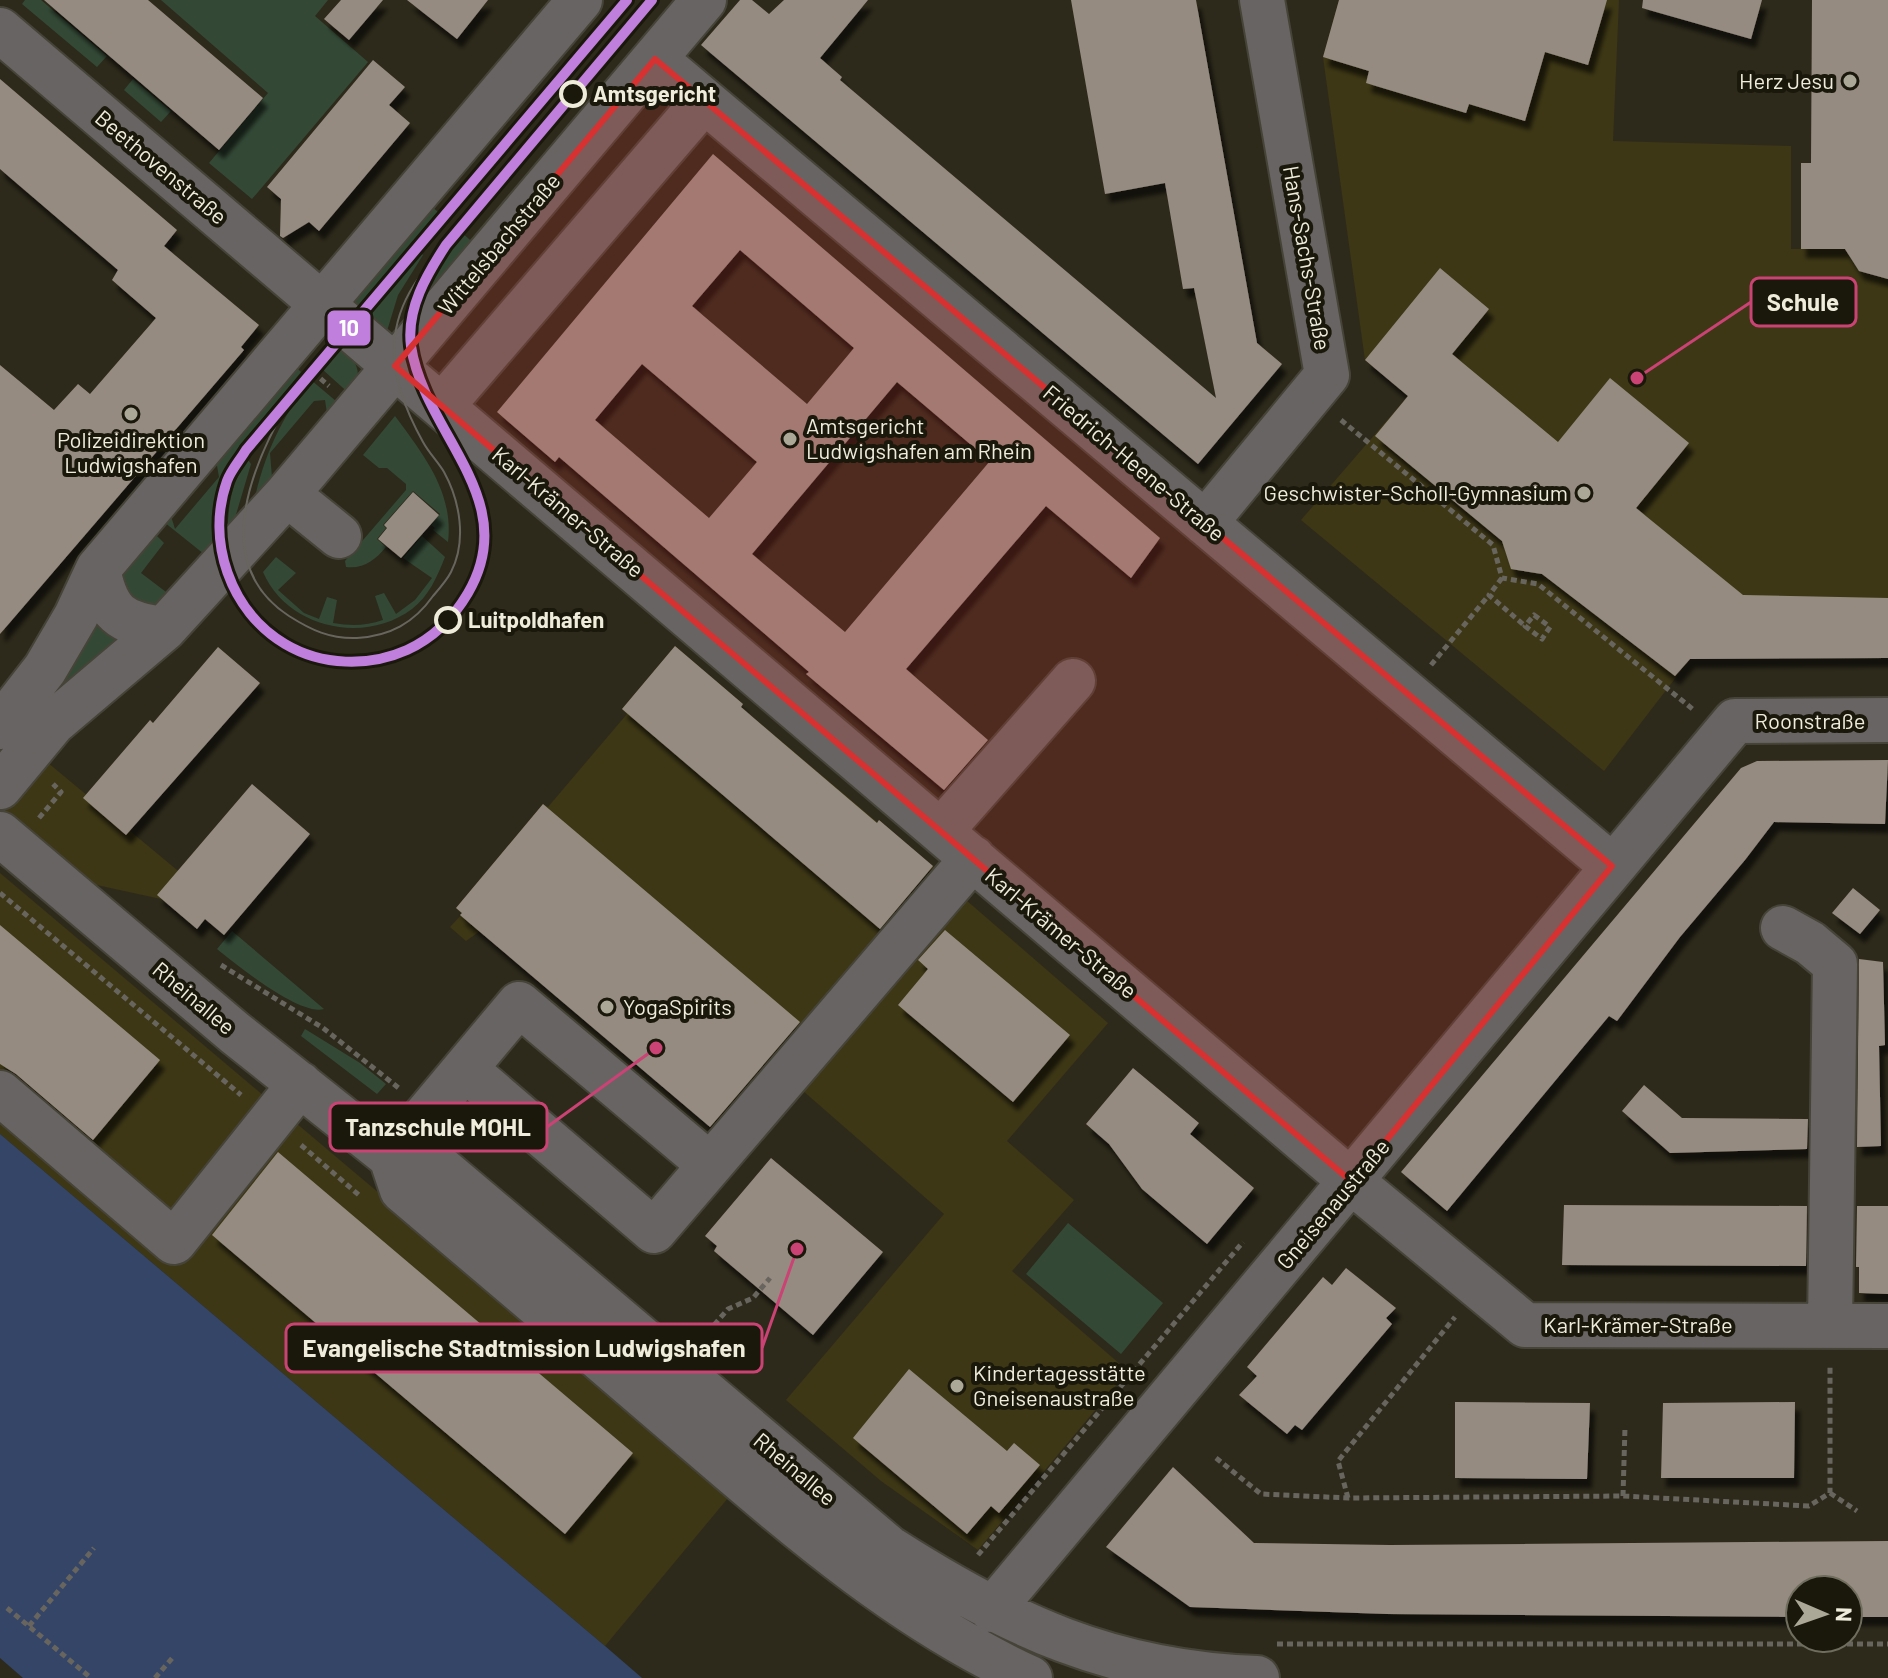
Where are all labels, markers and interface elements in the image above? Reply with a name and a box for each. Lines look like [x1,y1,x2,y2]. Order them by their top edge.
place label: Herz Jesu [1739,67,1834,93]
marker: Herz Jesu [1841,72,1859,90]
place label: Amtsgericht [593,80,716,106]
marker: Amtsgericht [560,81,586,107]
street label: Beethovenstraße [91,104,233,229]
street label: Hans-Sachs-Straße [1279,163,1337,352]
street label: Wittelsbachstraße [432,167,565,319]
callout: Schule [1751,278,1856,326]
text: Schule [1767,287,1839,316]
line badge: 10 [326,309,372,347]
text: 10 [339,314,359,340]
street label: Friedrich-Heene-Straße [1039,379,1231,546]
marker: Polizeidirektion Ludwigshafen [122,405,140,423]
place label: Amtsgericht Ludwigshafen am Rhein [806,412,1032,463]
place label: Polizeidirektion Ludwigshafen [57,426,205,477]
marker: Amtsgericht Ludwigshafen am Rhein [781,430,799,448]
street label: Karl-Krämer-Straße [488,440,650,582]
place label: Geschwister-Scholl-Gymnasium [1263,479,1568,505]
marker: Geschwister-Scholl-Gymnasium [1575,484,1593,502]
place label: Luitpoldhafen [468,606,604,632]
marker: Luitpoldhafen [435,607,461,633]
street label: Roonstraße [1755,707,1866,733]
street label: Karl-Krämer-Straße [981,861,1143,1003]
street label: Rheinallee [148,955,241,1039]
place label: YogaSpirits [623,993,732,1019]
marker: YogaSpirits [598,998,616,1016]
callout: Tanzschule MOHL [330,1103,547,1151]
text: Tanzschule MOHL [345,1112,531,1141]
street label: Gneisenaustraße [1270,1133,1394,1274]
street label: Karl-Krämer-Straße [1543,1311,1733,1337]
callout: Evangelische Stadtmission Ludwigshafen [286,1324,762,1372]
text: Evangelische Stadtmission Ludwigshafen [302,1333,746,1362]
place label: Kindertagesstätte Gneisenaustraße [973,1359,1146,1410]
marker: Kindertagesstätte Gneisenaustraße [948,1377,966,1395]
street label: Rheinallee [749,1426,842,1510]
north arrow [1784,1574,1864,1654]
text: N [1832,1607,1858,1623]

